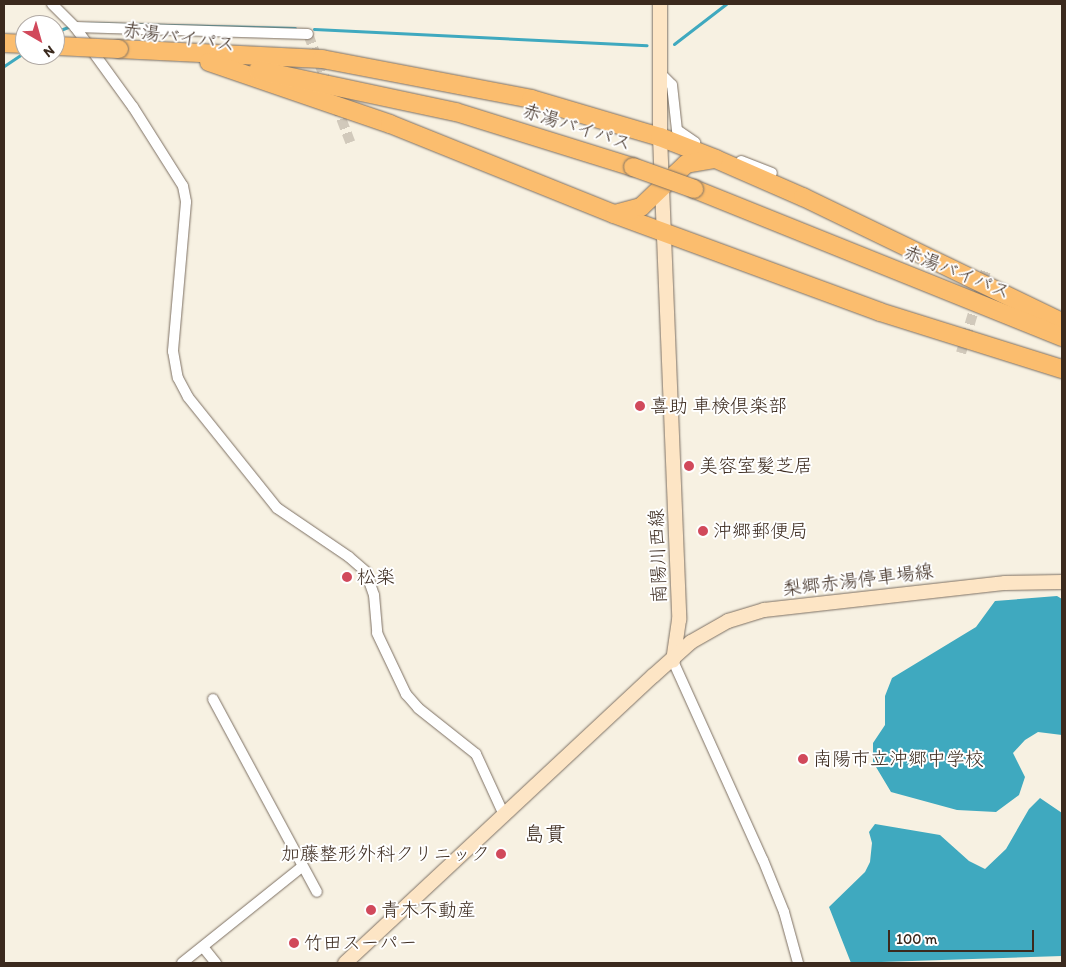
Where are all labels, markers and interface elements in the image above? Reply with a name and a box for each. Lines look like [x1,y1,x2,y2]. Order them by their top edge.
north arrow [15,15,65,65]
street label: 赤湯バイパス [121,18,237,56]
text: N [40,42,58,61]
street label: 赤湯バイパス [519,99,635,155]
street label: 赤湯バイパス [900,240,1014,304]
place label: 喜助 車検倶楽部 [650,395,787,417]
marker: 喜助 車検倶楽部 [634,400,646,412]
place label: 美容室髪芝居 [699,455,813,477]
marker: 美容室髪芝居 [683,460,695,472]
street label: 南陽川西線 [645,508,671,604]
place label: 沖郷郵便局 [713,520,808,542]
marker: 沖郷郵便局 [697,525,709,537]
street label: 梨郷赤湯停車場線 [781,559,935,601]
place label: 松楽 [357,566,395,588]
marker: 松楽 [341,571,353,583]
place label: 南陽市立沖郷中学校 [813,748,984,770]
marker: 南陽市立沖郷中学校 [797,753,809,765]
district label: 島貫 [524,821,566,847]
place label: 加藤整形外科クリニック [281,843,490,865]
marker: 加藤整形外科クリニック [494,847,508,861]
place label: 青木不動産 [381,899,476,921]
marker: 青木不動産 [365,904,377,916]
scale bar [891,920,1037,952]
text: 100 m [896,930,937,948]
place label: 竹田スーパー [304,932,417,954]
marker: 竹田スーパー [288,937,300,949]

